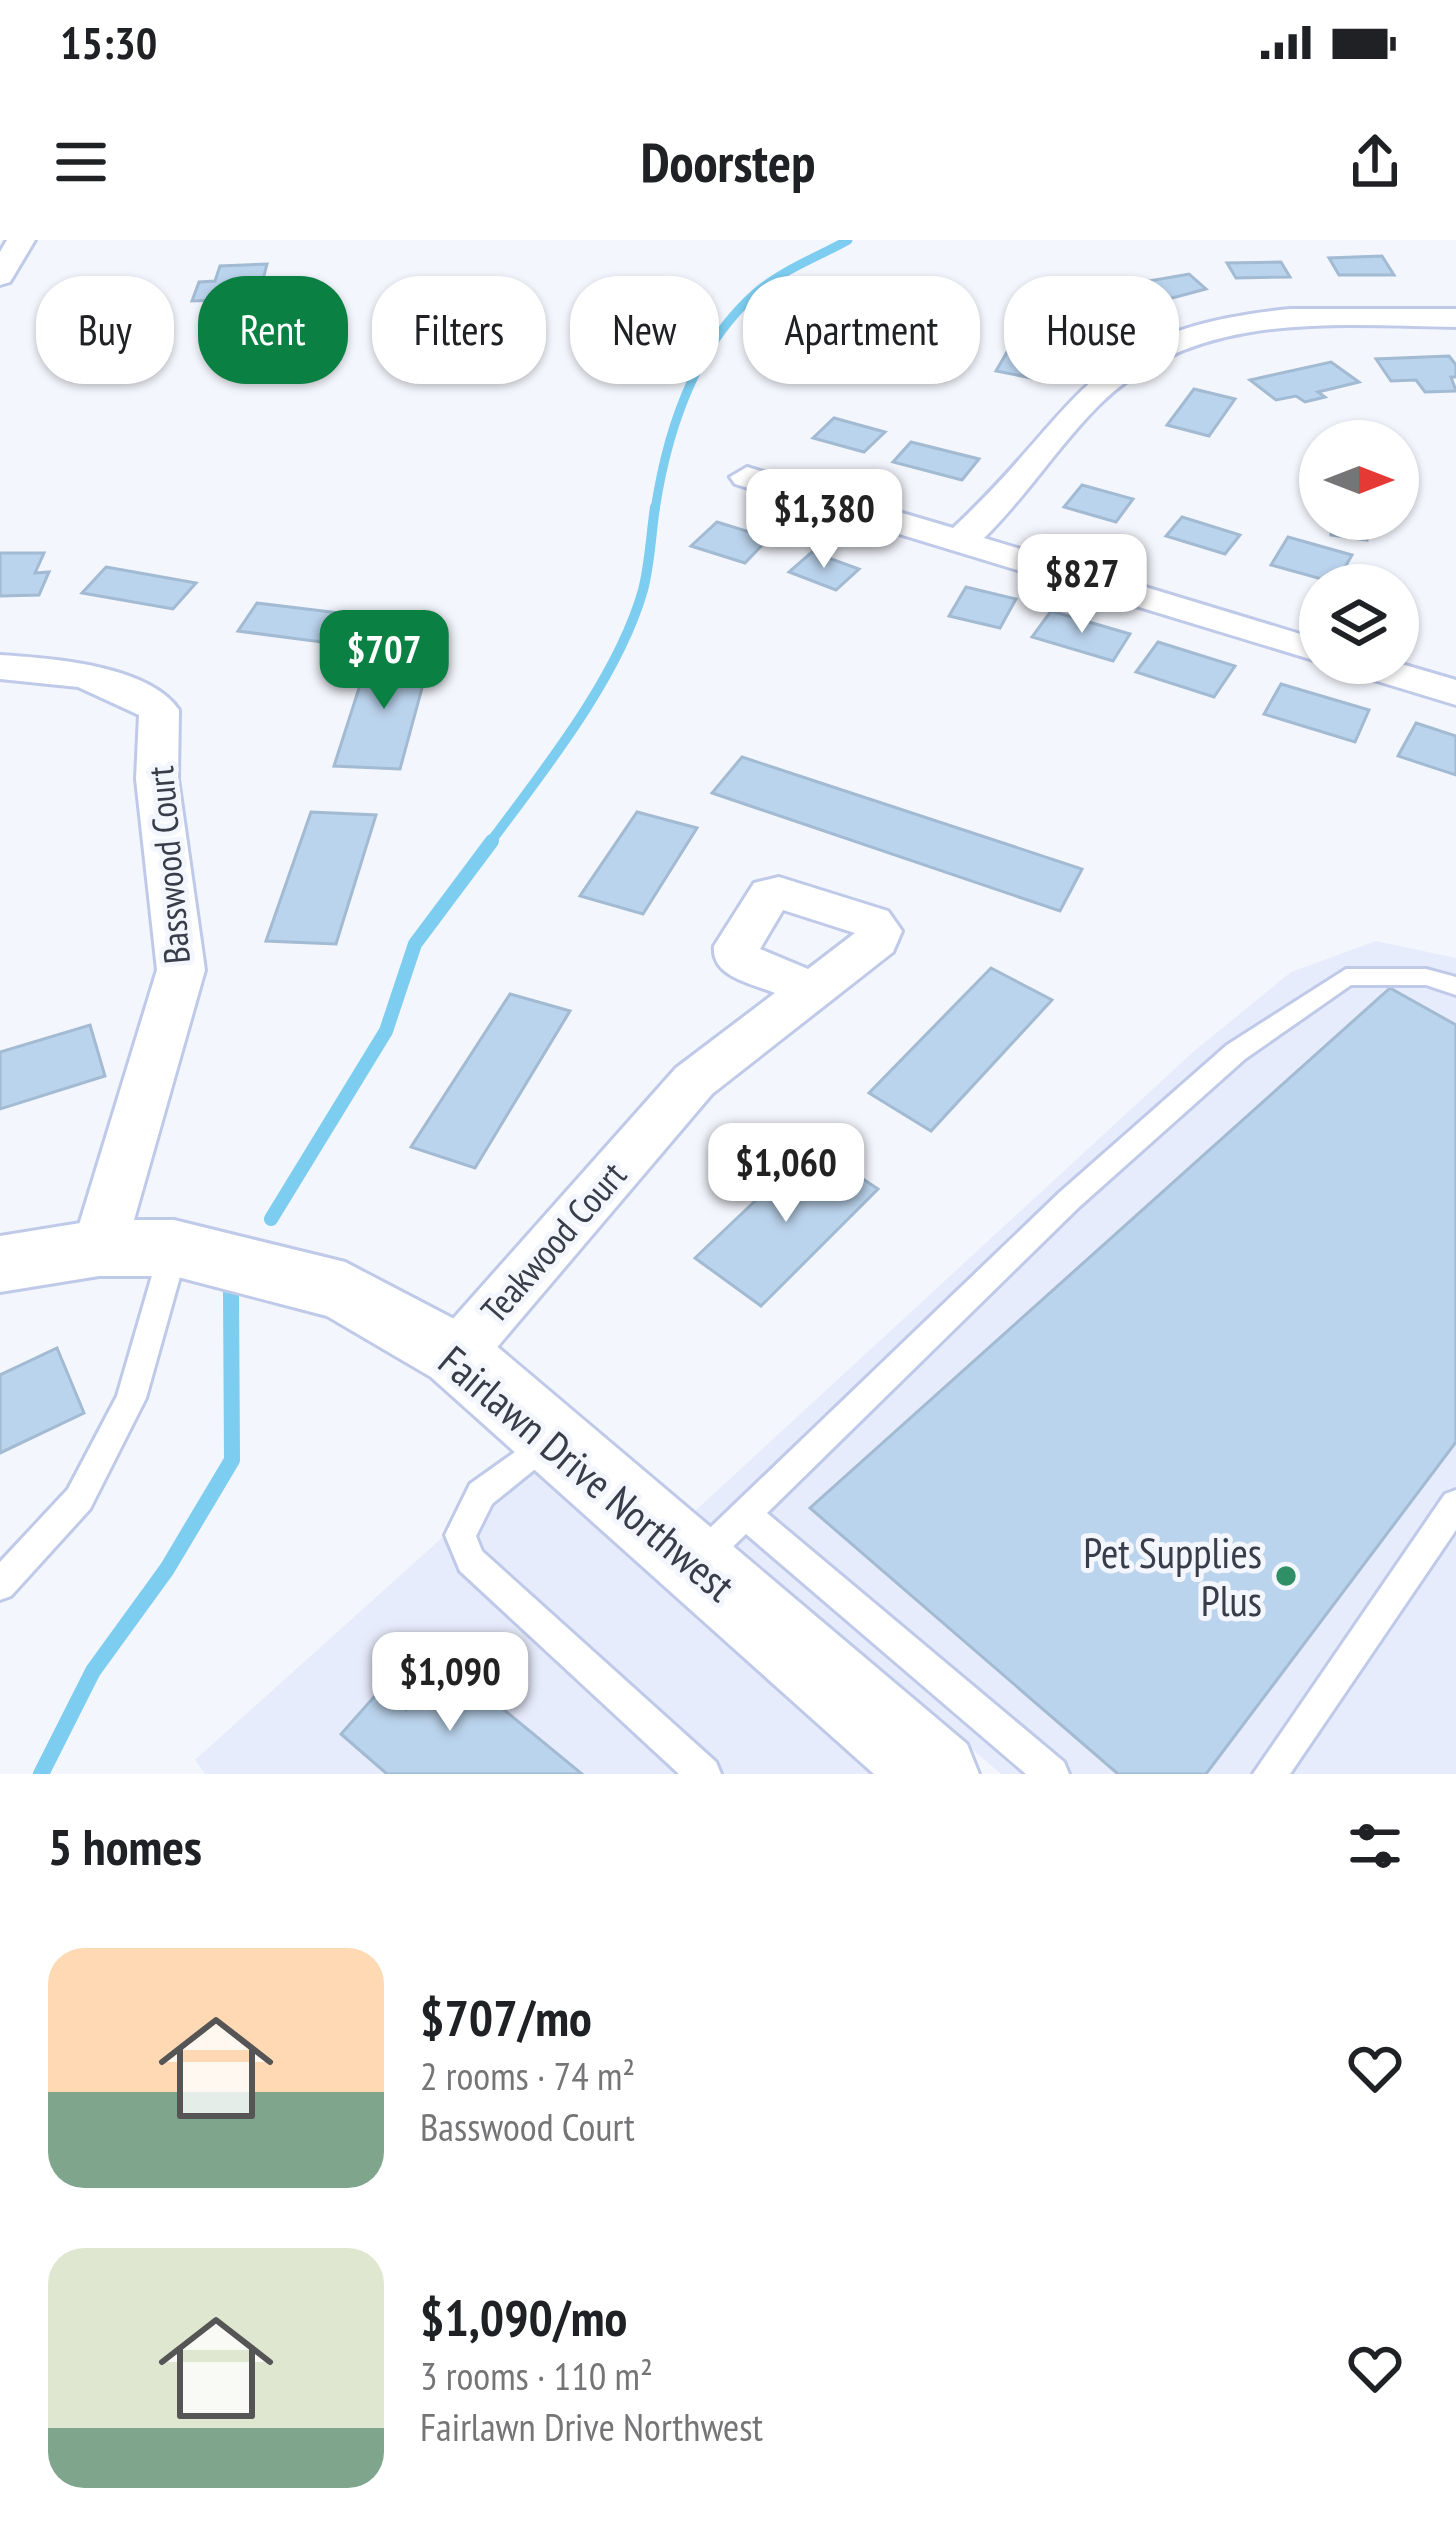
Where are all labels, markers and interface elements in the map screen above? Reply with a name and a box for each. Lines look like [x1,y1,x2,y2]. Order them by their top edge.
text: 15:30 [60,13,157,71]
text: Doorstep [641,127,815,197]
icon: menu [48,129,114,195]
icon: share [1342,129,1408,195]
chip: Buy [36,276,174,384]
chip: Rent [198,276,348,384]
chip: Filters [372,276,546,384]
chip: New [570,276,719,384]
chip: Apartment [743,276,980,384]
chip: House [1004,276,1179,384]
north arrow [1299,420,1419,540]
map controls [1299,420,1419,684]
pin: $1,380 [726,469,922,571]
text: $1,380 [773,482,875,533]
pin: $827 [1011,534,1153,636]
text: $827 [1045,547,1119,598]
button: layers [1299,564,1419,684]
pin: $707 [313,610,455,712]
text: $707 [347,623,421,674]
street label: Basswood Court [136,764,200,966]
pin: $1,060 [688,1123,884,1225]
text: $1,060 [735,1136,837,1187]
street label: Teakwood Court [470,1152,636,1332]
street label: Fairlawn Drive Northwest [428,1333,747,1613]
place label: Pet Supplies Plus [1083,1525,1262,1628]
marker: Pet Supplies Plus [1273,1563,1299,1589]
pin: $1,090 [352,1632,548,1734]
text: $1,090 [399,1645,501,1696]
text: 5 homes [48,1813,202,1879]
icon: filters [1342,1813,1408,1879]
text: $707/mo [420,1984,592,2050]
icon: home [144,1996,288,2140]
icon: heart [1342,2035,1408,2101]
text: 2 rooms · 74 m² [420,2050,635,2101]
text: Basswood Court [420,2101,635,2152]
text: $1,090/mo [420,2284,627,2350]
icon: home [144,2296,288,2440]
icon: heart [1342,2335,1408,2401]
text: 3 rooms · 110 m² [420,2350,653,2401]
text: Fairlawn Drive Northwest [420,2401,763,2452]

